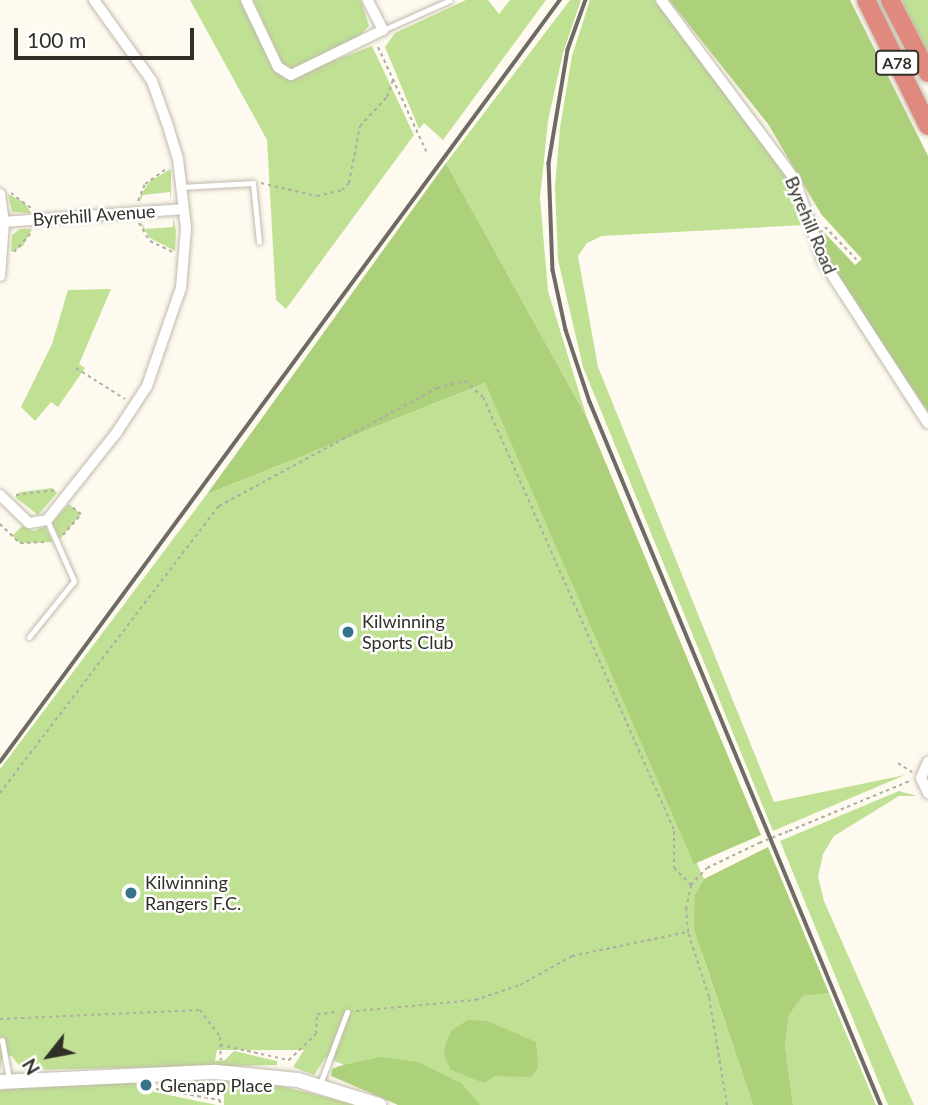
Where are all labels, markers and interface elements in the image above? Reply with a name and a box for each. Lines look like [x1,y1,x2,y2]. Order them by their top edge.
scale bar [18,14,198,58]
text: 100 m [27,27,86,52]
road number: A78 [874,50,920,76]
street label: Byrehill Road [781,173,841,277]
street label: Byrehill Avenue [32,200,156,230]
place label: Kilwinning Sports Club [362,611,454,654]
marker: Kilwinning Sports Club [340,624,356,640]
place label: Kilwinning Rangers F.C. [145,872,241,914]
marker: Kilwinning Rangers F.C. [123,885,139,901]
north arrow [14,1021,84,1091]
text: N [17,1055,44,1079]
place label: Glenapp Place [160,1074,272,1096]
marker: Glenapp Place [138,1077,154,1093]

